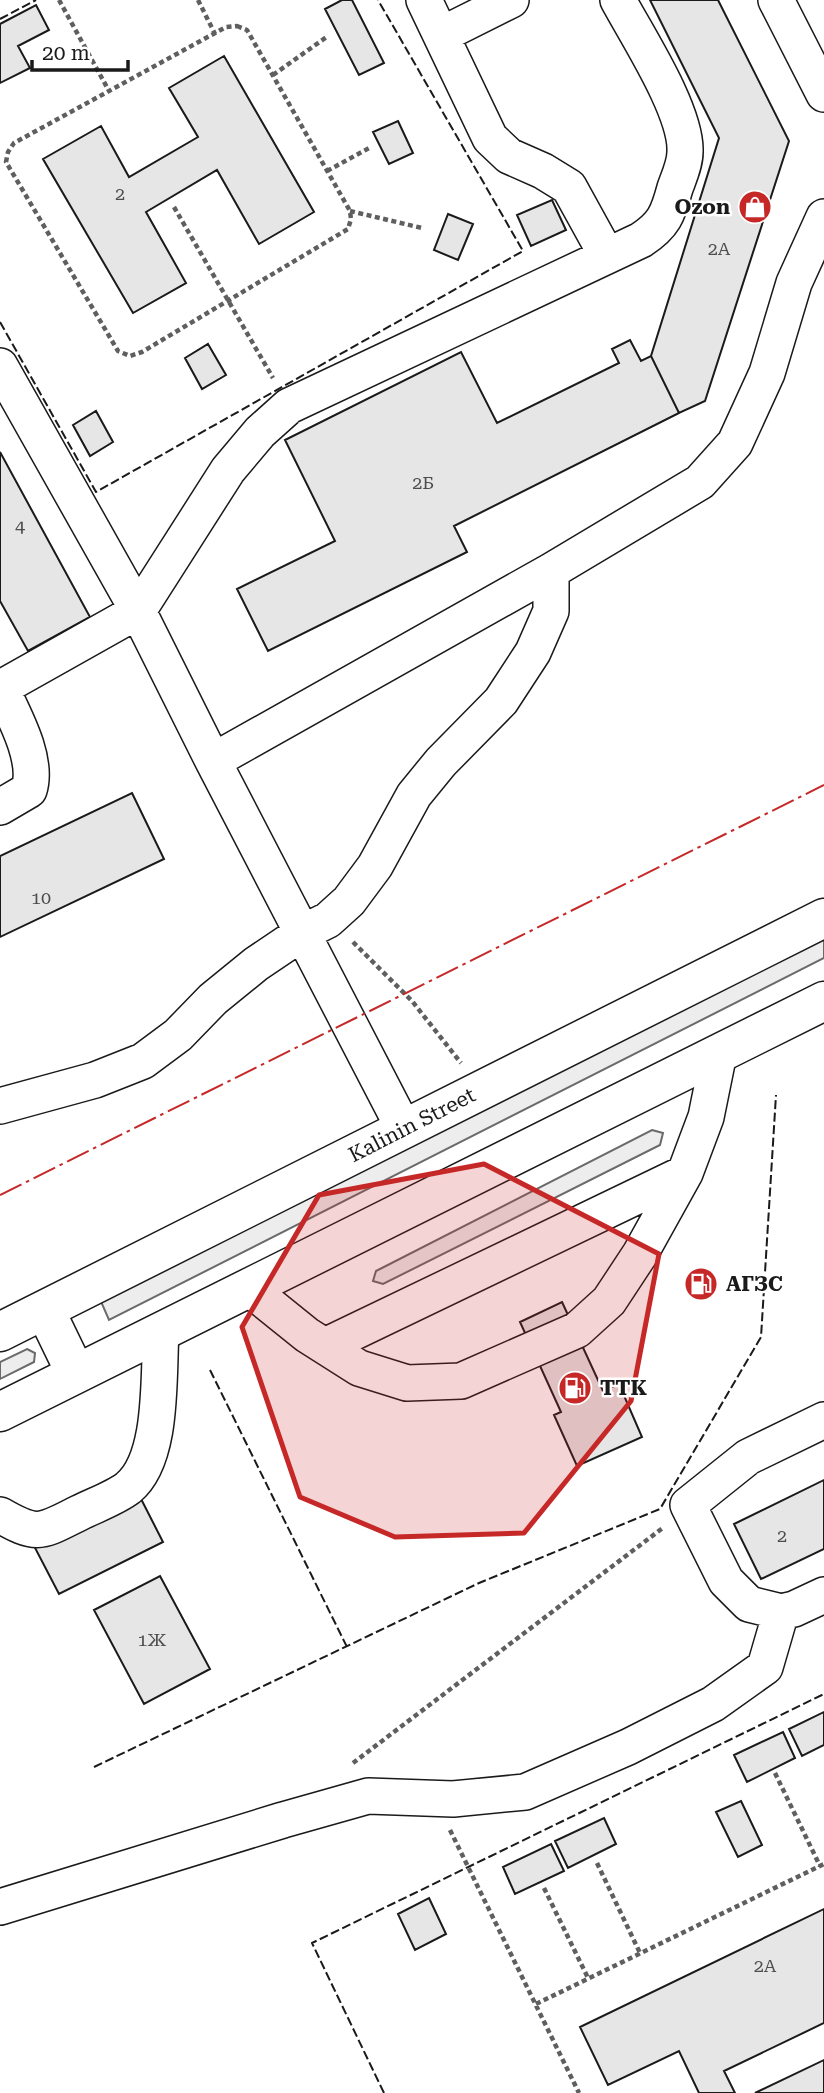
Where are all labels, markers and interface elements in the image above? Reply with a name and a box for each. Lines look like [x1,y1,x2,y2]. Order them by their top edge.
scale bar [32,28,128,72]
text: 20 m [42,41,90,65]
house number: 2 [115,183,125,204]
shop icon: Ozon [736,188,774,226]
place label: Ozon [675,195,730,219]
house number: 2А [708,238,731,259]
house number: 2Б [412,472,434,493]
house number: 4 [15,515,25,536]
house number: 10 [31,887,51,908]
street label: Kalinin Street [345,1083,479,1167]
fuel station icon: АГЗС [682,1265,720,1303]
place label: АГЗС [726,1272,783,1296]
fuel station icon: ТТК [556,1369,594,1407]
place label: ТТК [600,1376,648,1400]
house number: 2 [777,1525,787,1546]
house number: 1Ж [138,1629,167,1650]
house number: 2А [754,1955,777,1976]

